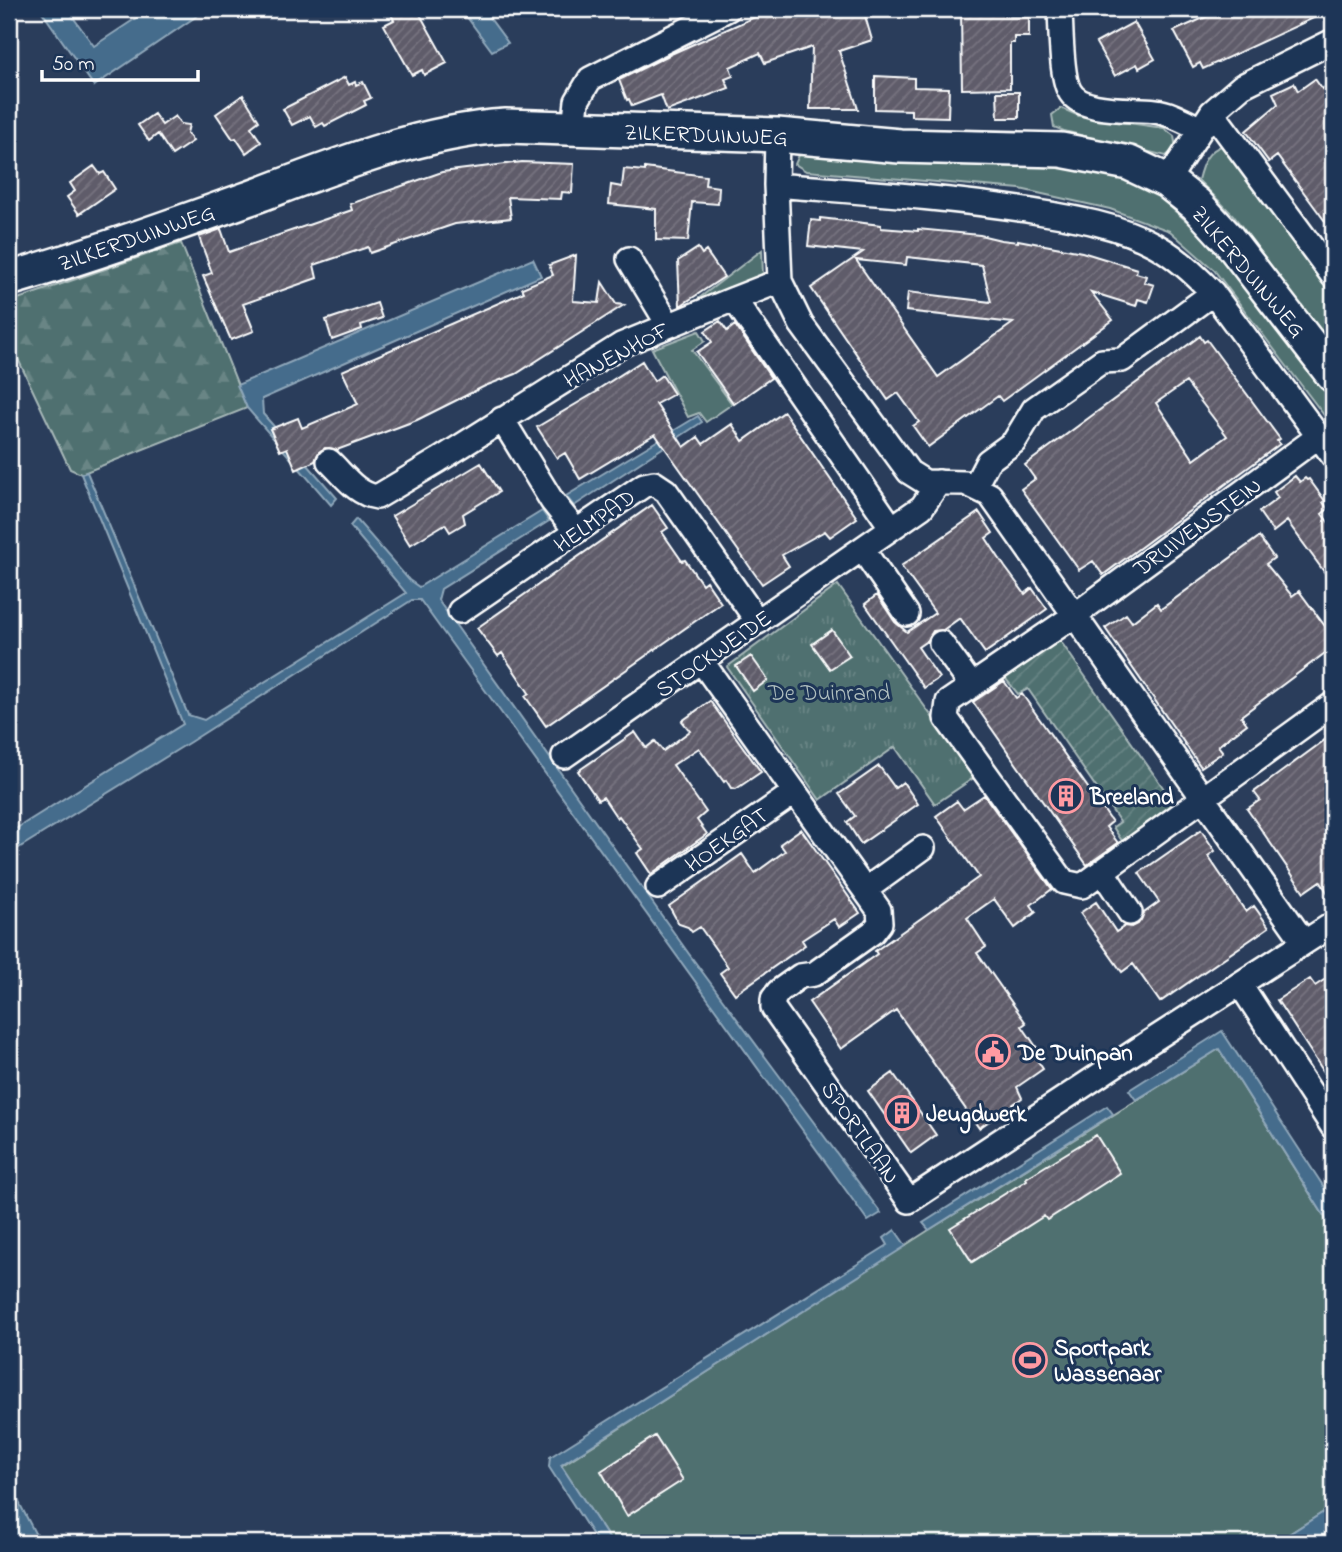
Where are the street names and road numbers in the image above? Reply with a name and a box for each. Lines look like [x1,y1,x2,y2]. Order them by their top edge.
street label: ZILKERDUINWEG [624,117,788,156]
street label: ZILKERDUINWEG [54,197,219,282]
street label: ZILKERDUINWEG [1182,199,1312,346]
street label: HANENHOF [558,314,676,398]
street label: DRUIVENSTEIN [1127,470,1269,586]
street label: HELMPAD [548,482,643,562]
street label: STOCKWEIDE [650,603,779,707]
street label: HOEKGAT [679,800,776,882]
street label: SPORTLAAN [811,1075,907,1192]

